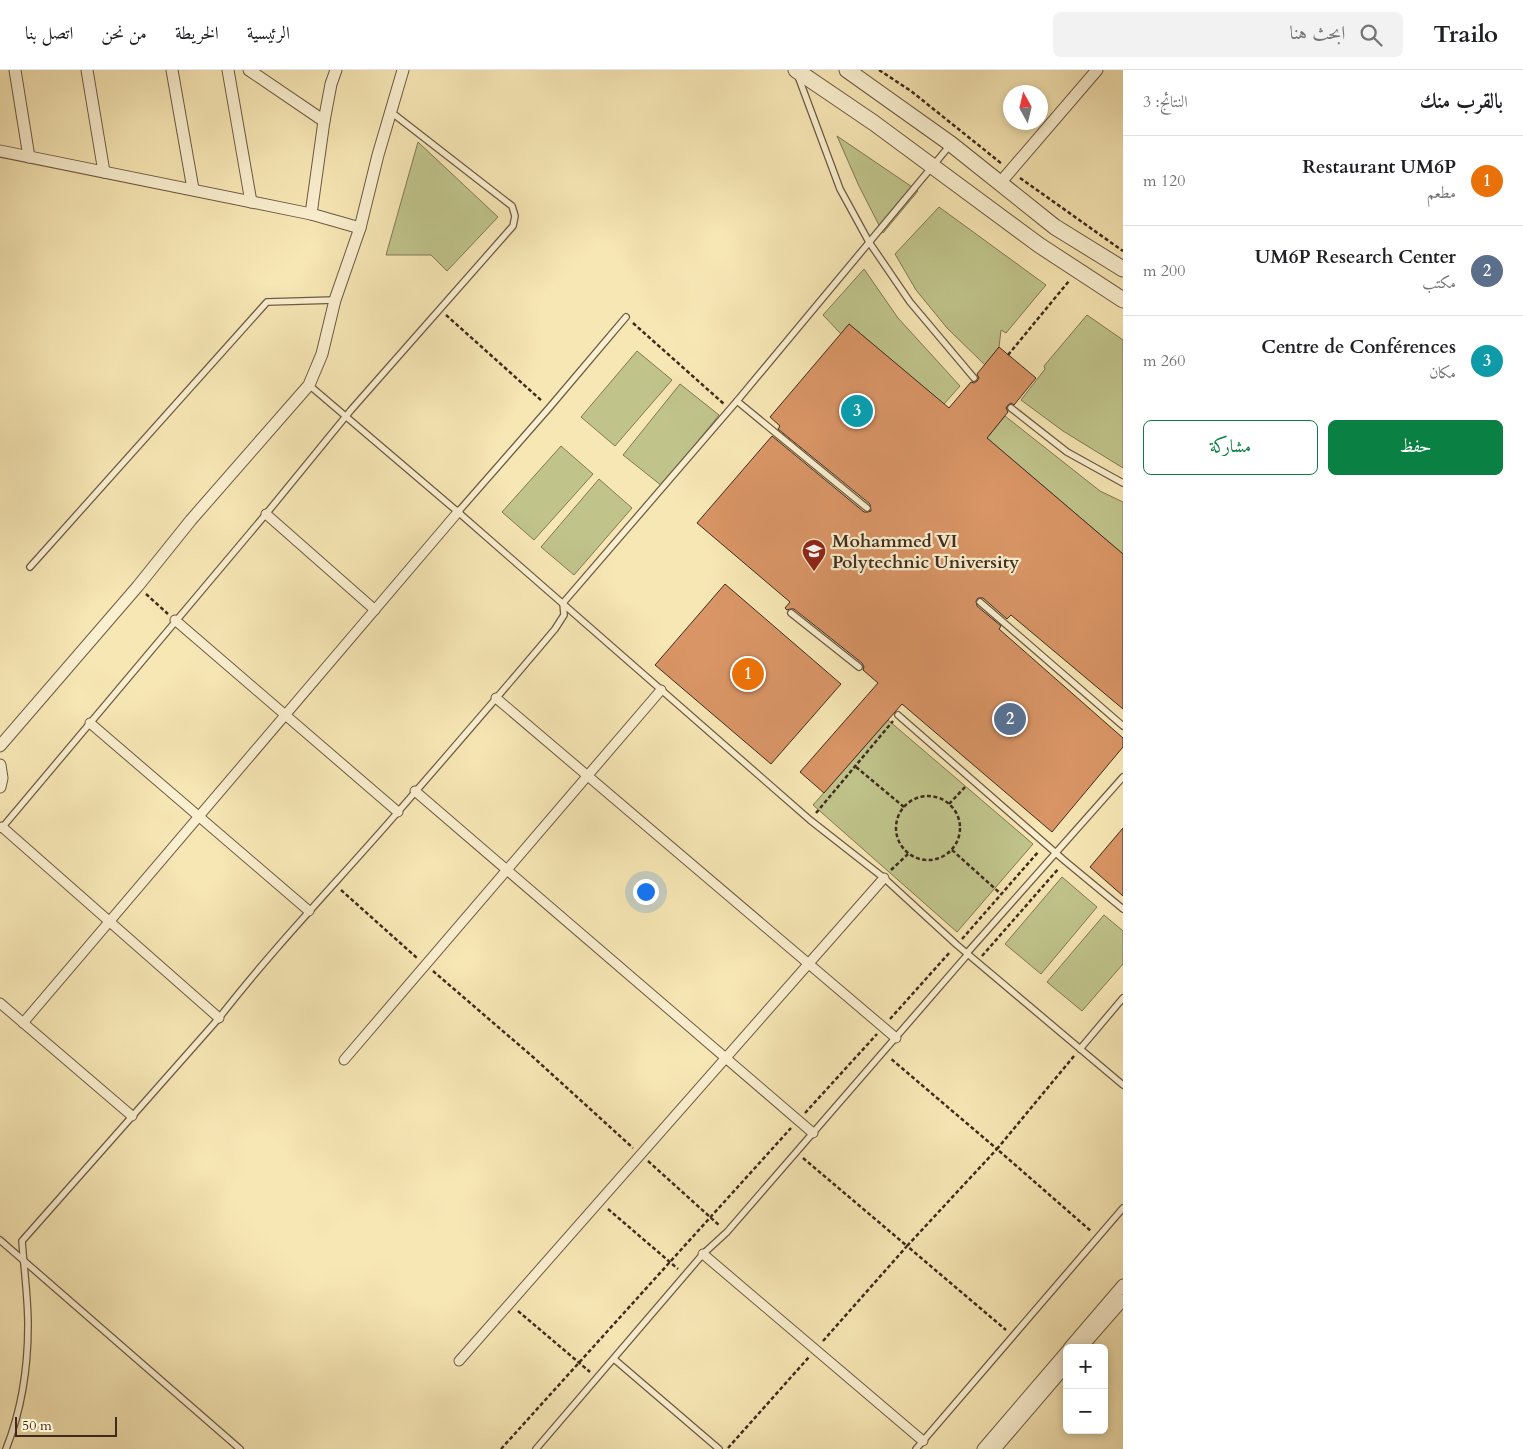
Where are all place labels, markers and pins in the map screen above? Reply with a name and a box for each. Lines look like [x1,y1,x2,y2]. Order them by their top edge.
pin: 3 [841,392,873,430]
place label: Mohammed VI Polytechnic University [832,529,1020,575]
school or university icon: Mohammed VI Polytechnic University [801,538,827,572]
pin: 1 [732,655,764,693]
pin: 2 [994,700,1026,738]

